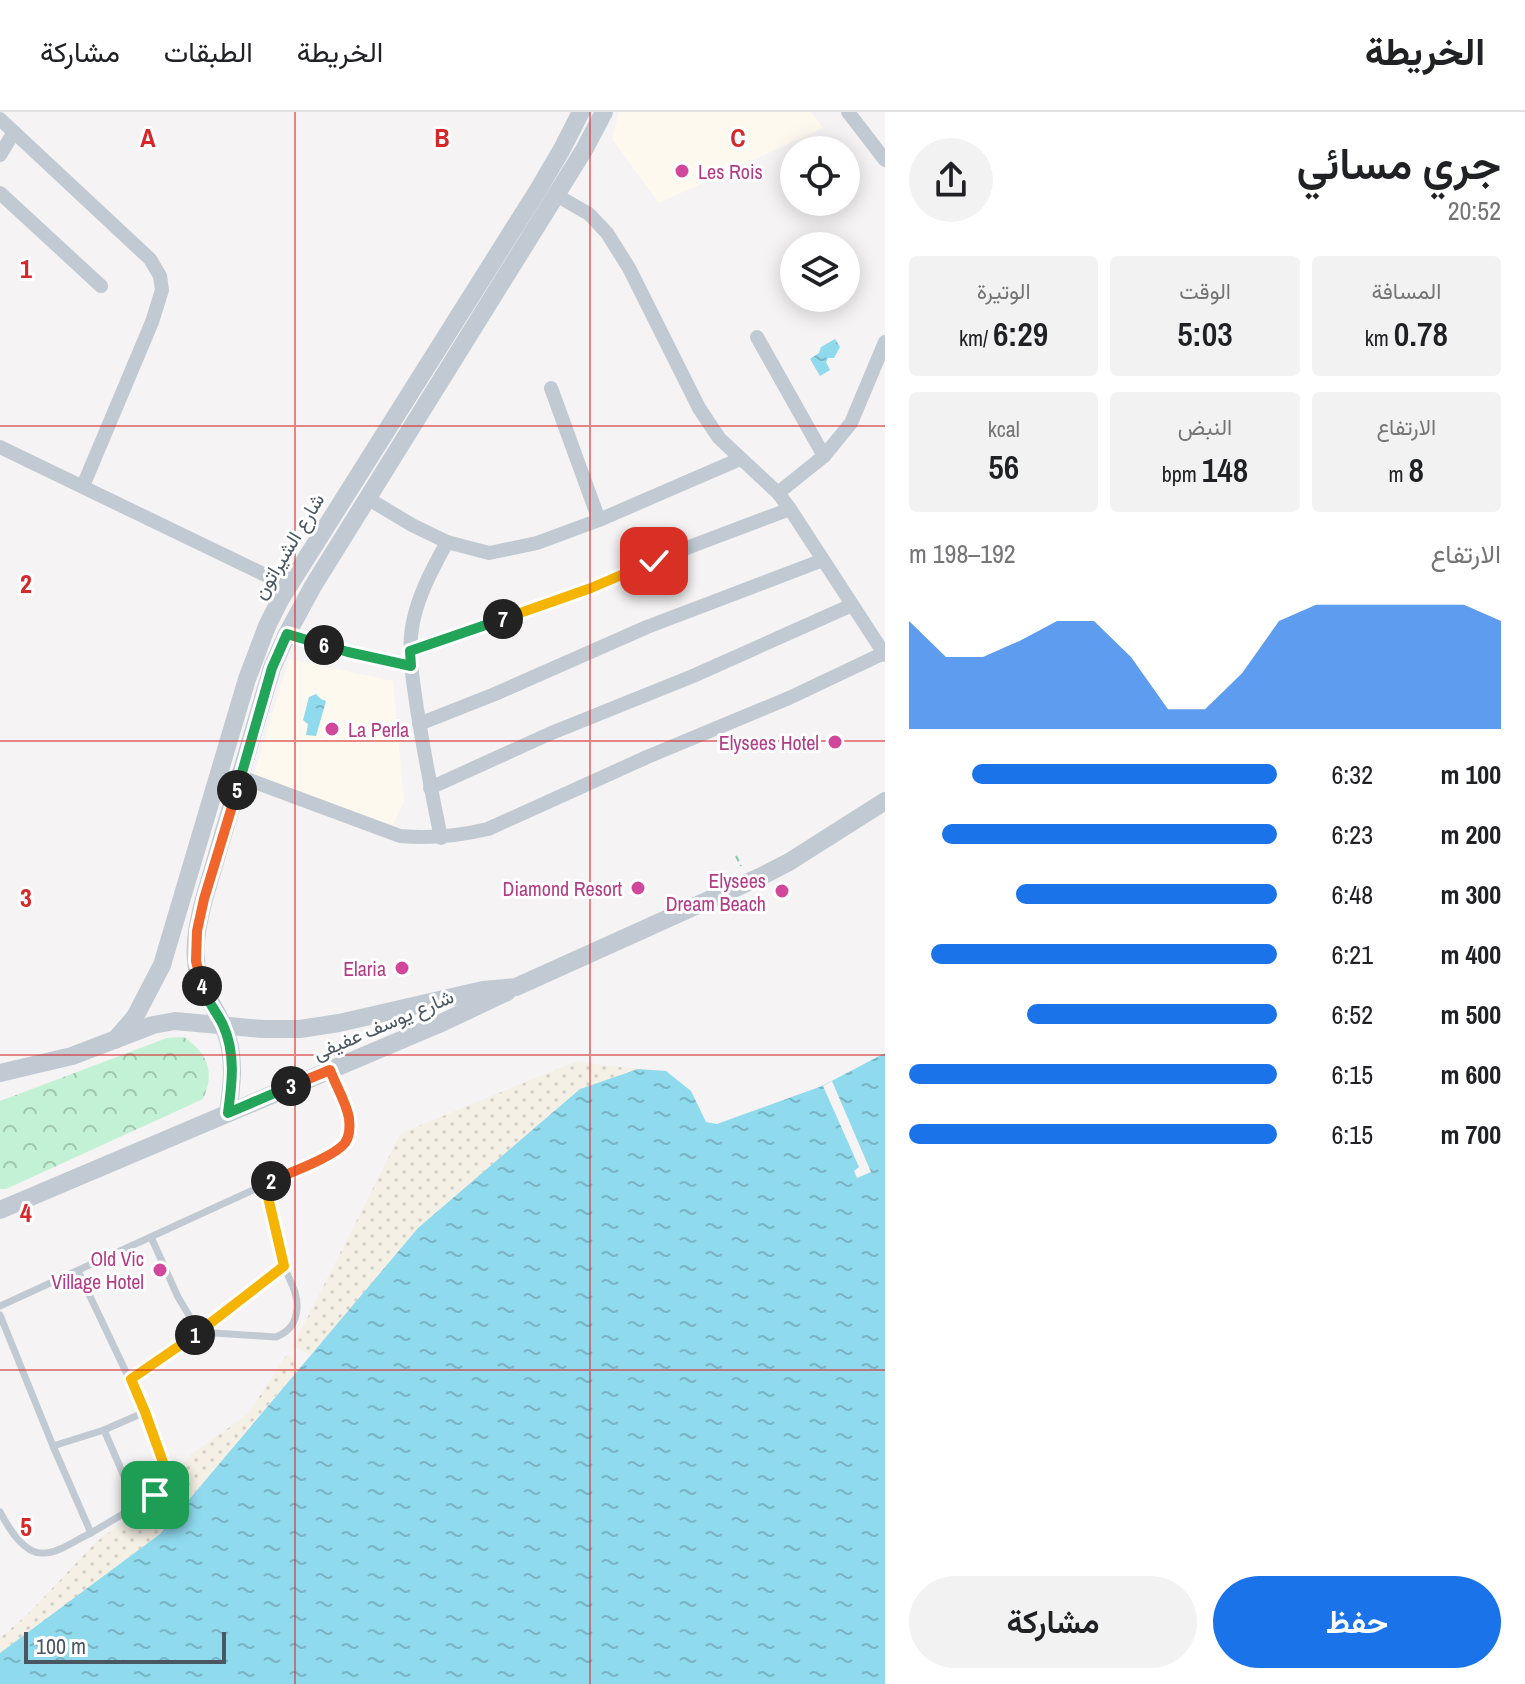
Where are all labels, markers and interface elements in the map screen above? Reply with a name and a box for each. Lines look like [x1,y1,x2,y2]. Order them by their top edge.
text: الخريطة [1365,26,1485,77]
text: مشاركة [40,33,120,71]
text: الطبقات [164,33,253,71]
text: الخريطة [297,33,383,71]
text: A [140,120,156,155]
text: B [434,120,450,155]
text: C [730,120,746,155]
text: جري مسائي [1297,133,1501,193]
map controls [780,136,860,312]
button: locate [780,136,860,216]
button: share [909,138,993,222]
place label: Les Rois [698,158,763,185]
marker: Les Rois [673,162,691,180]
text: 20:52 [1448,193,1501,228]
button: layers [780,232,860,312]
text: 1 [20,251,32,286]
text: الوتيرة [977,276,1031,306]
text: الوقت [1179,276,1231,306]
text: المسافة [1371,276,1441,306]
text: 6:29 [993,311,1048,357]
text: 5:03 [1177,311,1233,357]
text: 0.78 [1394,311,1448,357]
text: /km [959,323,993,353]
text: km [1365,323,1394,353]
text: النبض [1178,412,1232,442]
text: الارتفاع [1376,412,1436,442]
text: kcal [988,414,1020,444]
text: 56 [988,444,1019,490]
text: 148 [1202,447,1248,493]
text: 8 [1409,447,1424,493]
text: bpm [1162,459,1202,489]
text: m [1389,459,1409,489]
street label: شارع الشيراتون [246,488,331,605]
pin [620,527,688,595]
text: 192–198 m [909,536,1016,571]
text: الارتفاع [1430,536,1501,571]
icon: check [632,539,676,583]
text: 2 [20,566,32,601]
pin: 7 [483,599,523,639]
text: 7 [498,604,508,634]
pin: 6 [304,625,344,665]
text: 6 [319,630,329,660]
place label: La Perla [348,716,409,743]
marker: La Perla [323,720,341,738]
place label: Elysees Hotel [719,729,819,756]
marker: Elysees Hotel [826,733,844,751]
text: 6:32 [1332,757,1373,792]
text: 100 m [1441,757,1501,792]
pin: 5 [217,770,257,810]
text: 5 [232,775,242,805]
text: 6:23 [1332,817,1373,852]
text: 200 m [1441,817,1501,852]
place label: Elysees Dream Beach [666,867,766,917]
place label: Diamond Resort [503,875,622,902]
text: 6:48 [1332,877,1373,912]
text: 300 m [1441,877,1501,912]
marker: Diamond Resort [629,879,647,897]
text: 3 [20,880,32,915]
marker: Elysees Dream Beach [773,882,791,900]
text: 6:21 [1332,937,1373,972]
text: 400 m [1441,937,1501,972]
place label: Elaria [343,955,386,982]
marker: Elaria [393,959,411,977]
pin: 4 [182,966,222,1006]
text: 4 [197,971,207,1001]
street label: شارع يوسف عفيفى [308,982,458,1067]
text: 6:52 [1332,997,1373,1032]
text: 500 m [1441,997,1501,1032]
text: 6:15 [1332,1057,1373,1092]
text: 600 m [1441,1057,1501,1092]
pin: 3 [271,1066,311,1106]
text: 3 [286,1071,296,1101]
text: 6:15 [1332,1117,1373,1152]
text: 700 m [1441,1117,1501,1152]
pin: 2 [251,1161,291,1201]
text: 2 [266,1166,276,1196]
text: 4 [20,1195,32,1230]
place label: Old Vic Village Hotel [51,1245,144,1295]
marker: Old Vic Village Hotel [151,1261,169,1279]
pin: 1 [175,1315,215,1355]
text: 1 [190,1320,200,1350]
pin [121,1461,189,1529]
icon: arrive [133,1473,177,1517]
text: 5 [20,1509,32,1544]
button: مشاركة [909,1576,1197,1668]
button: حفظ [1213,1576,1501,1668]
scale bar [24,1628,226,1664]
text: 100 m [36,1631,86,1661]

